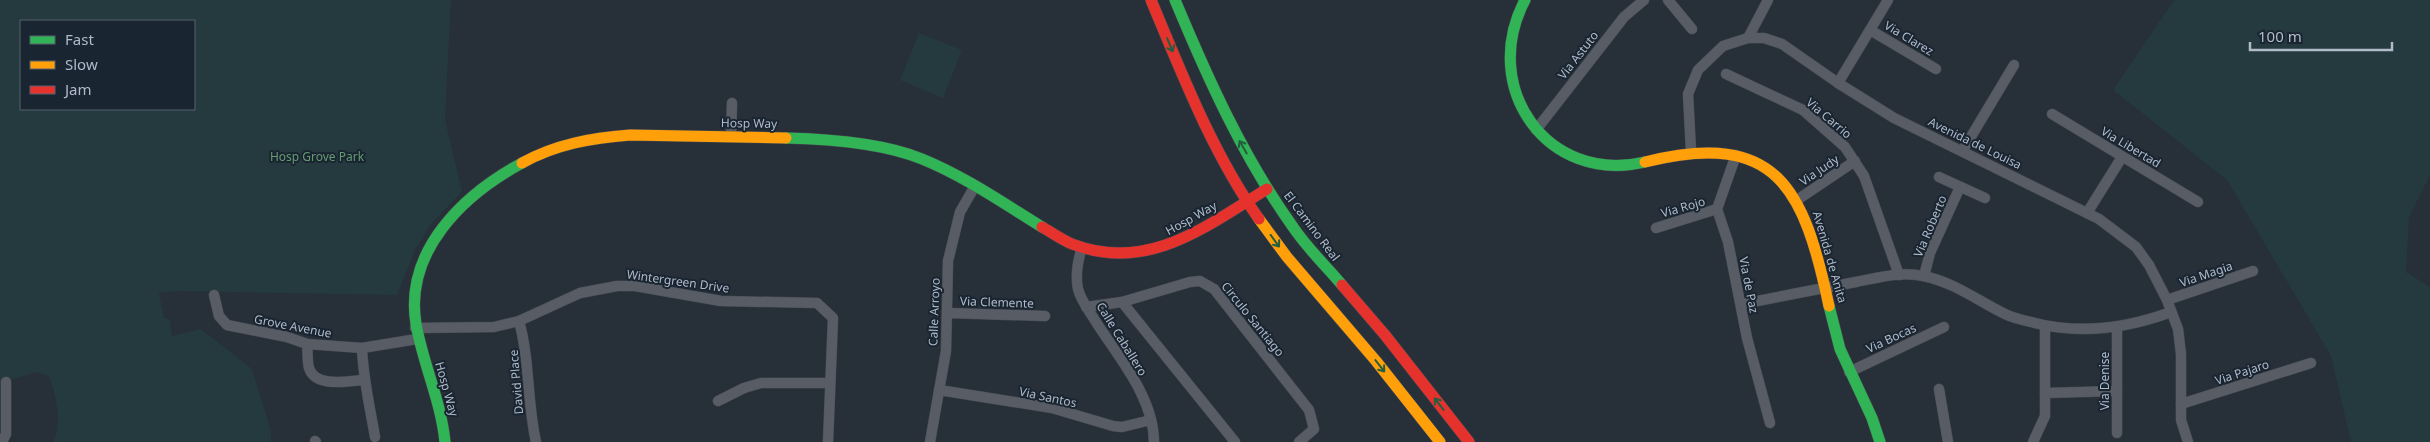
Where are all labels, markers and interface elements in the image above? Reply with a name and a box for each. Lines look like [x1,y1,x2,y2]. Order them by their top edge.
street label: Via Clarez [1881,17,1937,60]
legend [20,20,195,110]
scale bar [2250,20,2392,52]
text: 100 m [2258,26,2302,46]
street label: Via Astuto [1554,27,1602,83]
text: Fast [65,29,94,49]
one-way arrow [1165,37,1175,52]
text: Slow [65,54,98,74]
text: Jam [63,79,92,99]
street label: Via Carrio [1803,94,1855,142]
street label: Avenida de Louisa [1925,113,2025,173]
street label: Hosp Way [721,114,778,132]
street label: Via Libertad [2098,122,2164,172]
one-way arrow [1237,140,1247,154]
park label: Hosp Grove Park [270,148,365,165]
street label: Via Judy [1796,150,1843,189]
street label: El Camino Real [1280,188,1344,264]
street label: Via Roberto [1909,192,1951,260]
street label: Via Rojo [1659,193,1707,221]
street label: Hosp Way [1162,197,1220,239]
street label: Avenida de Anita [1809,209,1851,305]
one-way arrow [1270,234,1280,248]
street label: Via de Paz [1735,255,1763,315]
street label: Via Magia [2177,257,2235,291]
street label: Wintergreen Drive [626,265,731,297]
street label: Calle Arroyo [924,278,944,346]
street label: Circulo Santiago [1218,278,1288,360]
street label: Via Clemente [960,292,1035,312]
street label: Calle Caballero [1093,299,1151,379]
street label: Grove Avenue [253,310,333,342]
street label: Via Bocas [1863,319,1919,357]
street label: David Place [505,349,527,415]
street label: Via Denise [2096,351,2113,410]
street label: Via Pajaro [2213,355,2271,389]
one-way arrow [1374,359,1385,372]
street label: Hosp Way [431,360,463,419]
street label: Via Santos [1018,383,1078,411]
one-way arrow [1433,398,1444,411]

